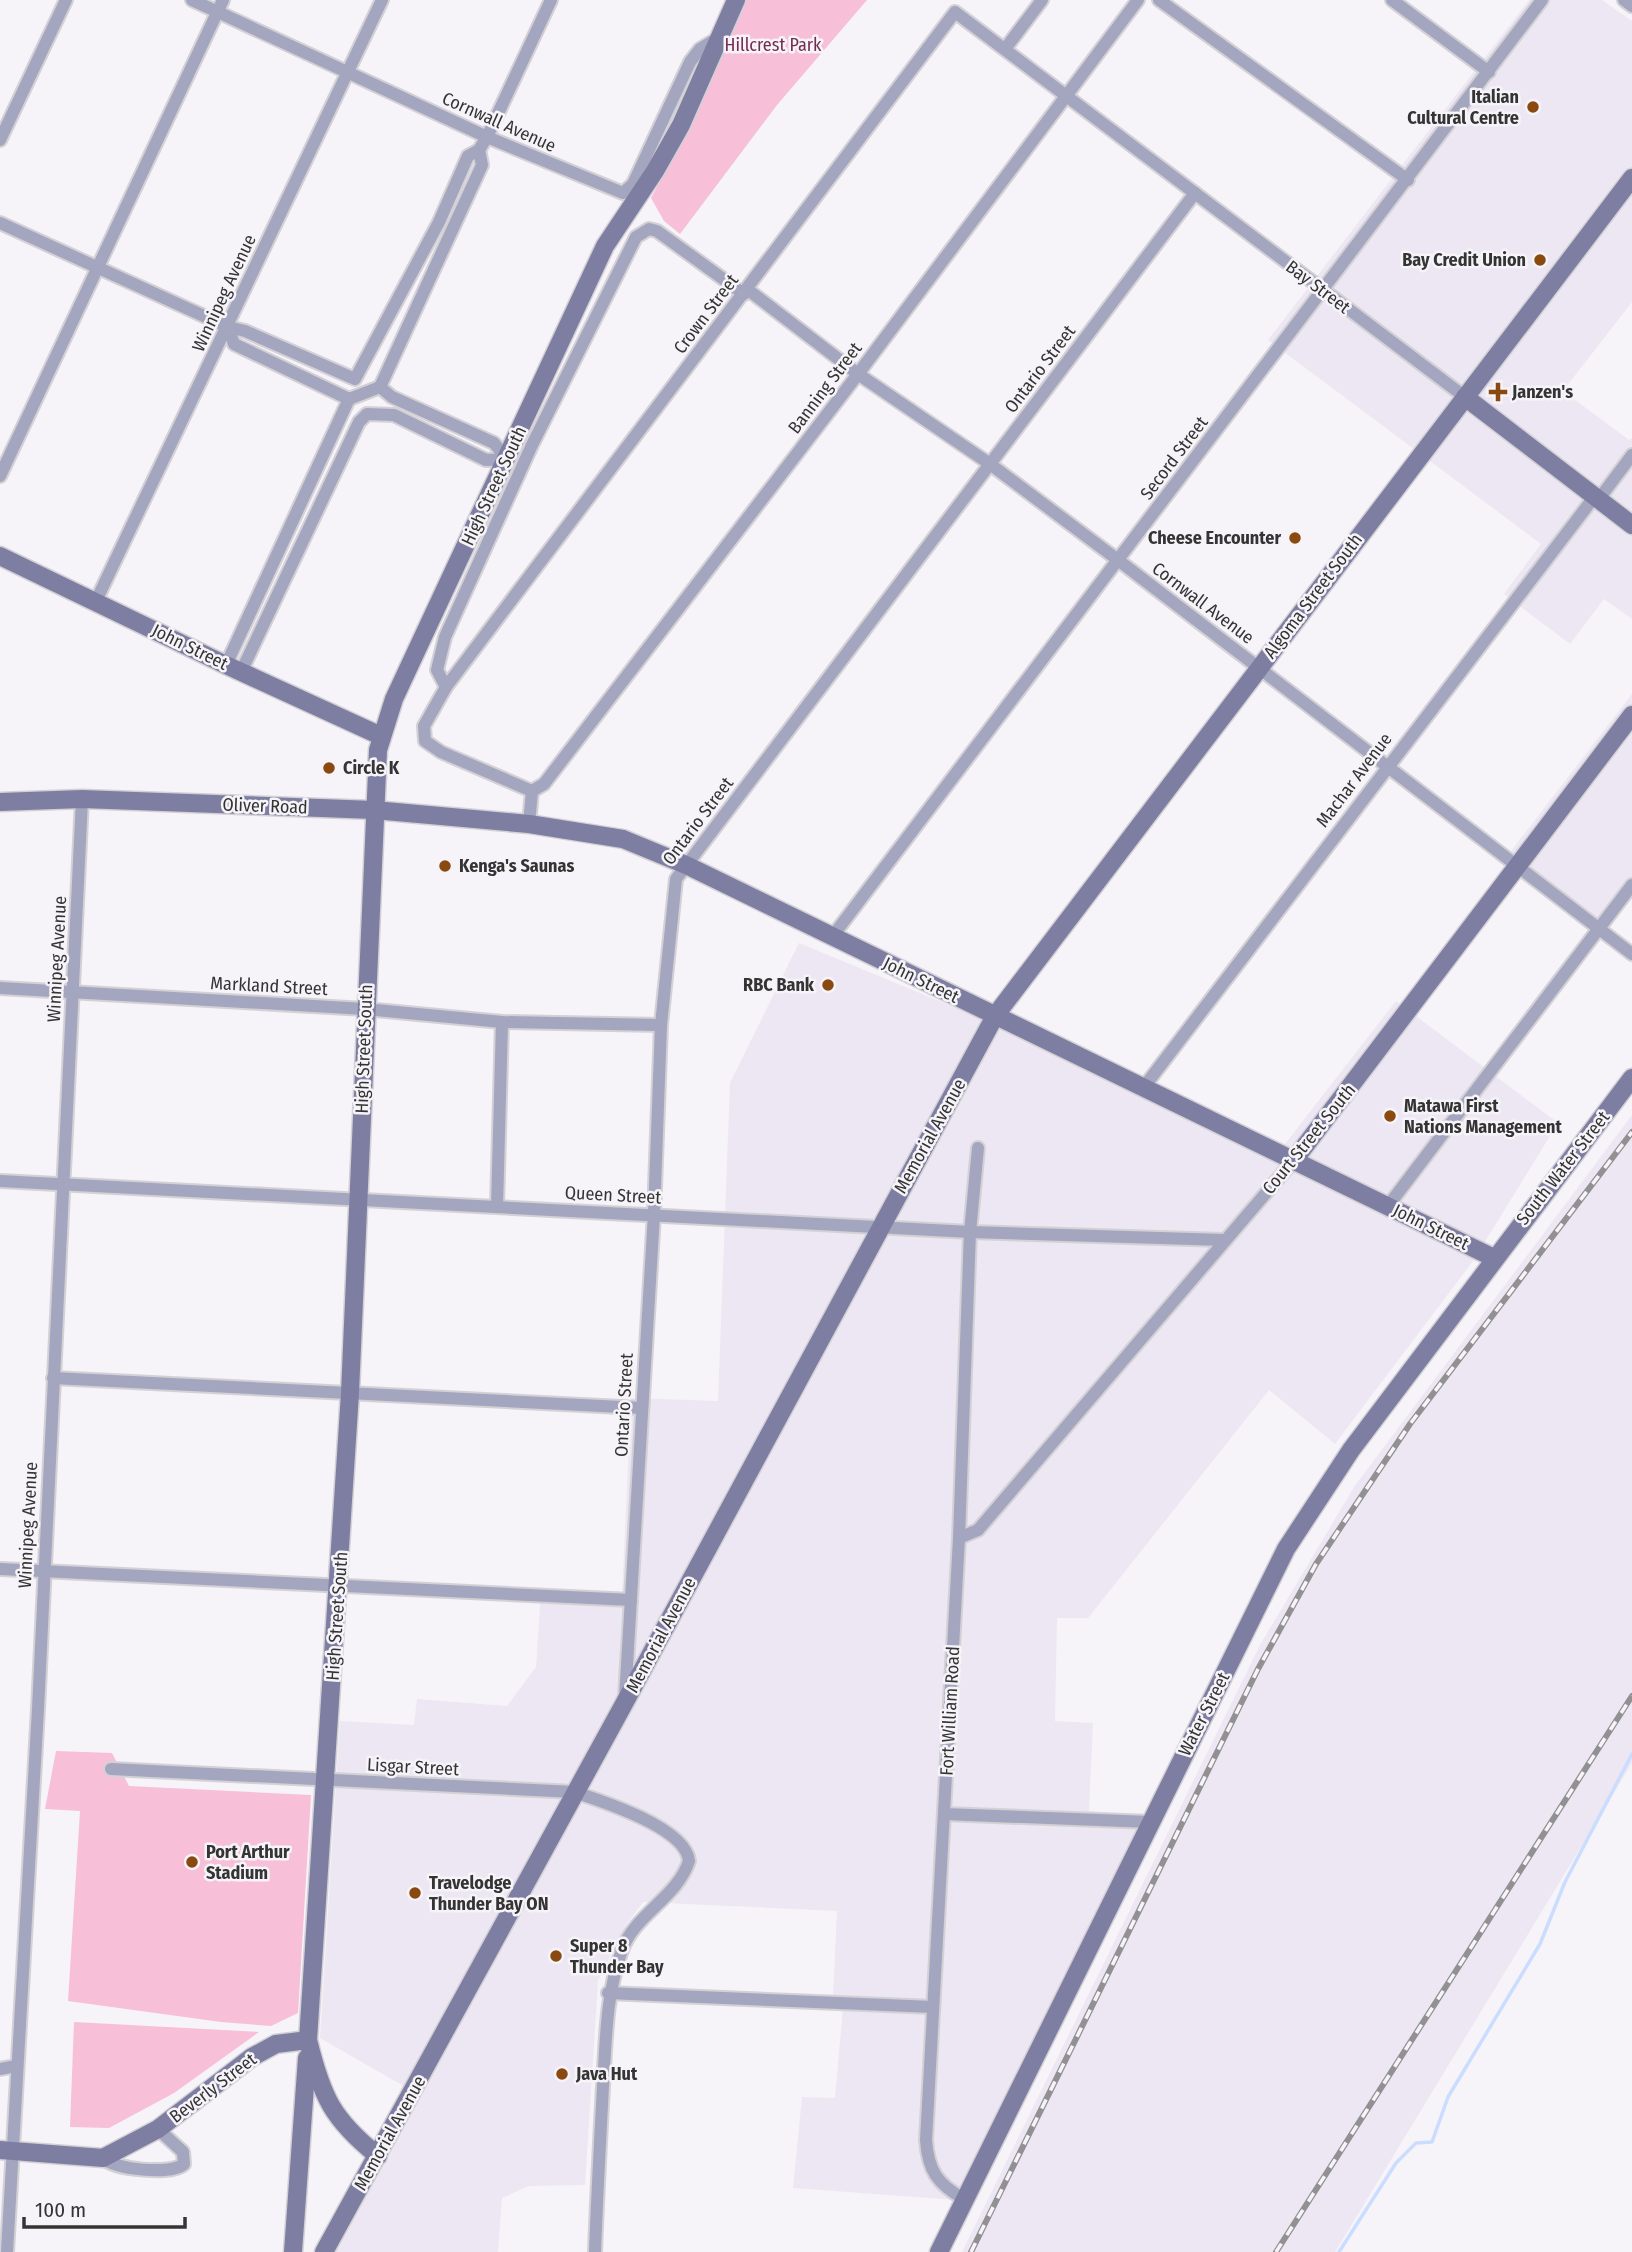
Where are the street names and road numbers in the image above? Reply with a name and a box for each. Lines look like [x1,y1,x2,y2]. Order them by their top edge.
street label: Cornwall Avenue [439,87,559,157]
street label: Winnipeg Avenue [187,231,261,355]
street label: Bay Street [1281,256,1355,318]
street label: Crown Street [669,270,743,358]
street label: Ontario Street [1000,321,1080,417]
street label: Banning Street [784,338,867,438]
street label: Secord Street [1136,412,1213,504]
street label: High Street South [457,423,531,549]
street label: Algoma Street South [1259,529,1367,663]
street label: Cornwall Avenue [1148,557,1258,649]
street label: John Street [148,619,232,675]
street label: Machar Avenue [1311,728,1397,831]
street label: Ontario Street [658,773,738,869]
street label: Oliver Road [222,794,308,818]
street label: Winnipeg Avenue [43,895,71,1023]
street label: John Street [879,952,963,1008]
street label: Markland Street [210,972,328,1000]
street label: High Street South [351,984,377,1114]
street label: Memorial Avenue [889,1075,971,1197]
street label: Court Street South [1258,1079,1360,1199]
street label: South Water Street [1512,1107,1614,1229]
street label: Queen Street [564,1181,662,1209]
street label: John Street [1389,1199,1473,1255]
street label: Ontario Street [610,1352,638,1458]
street label: Winnipeg Avenue [14,1461,42,1589]
street label: High Street South [322,1551,352,1681]
street label: Memorial Avenue [621,1573,701,1696]
street label: Fort William Road [936,1646,964,1776]
street label: Water Street [1174,1668,1235,1760]
street label: Lisgar Street [367,1754,460,1780]
street label: Beverly Street [165,2048,261,2128]
street label: Memorial Avenue [349,2072,431,2194]

